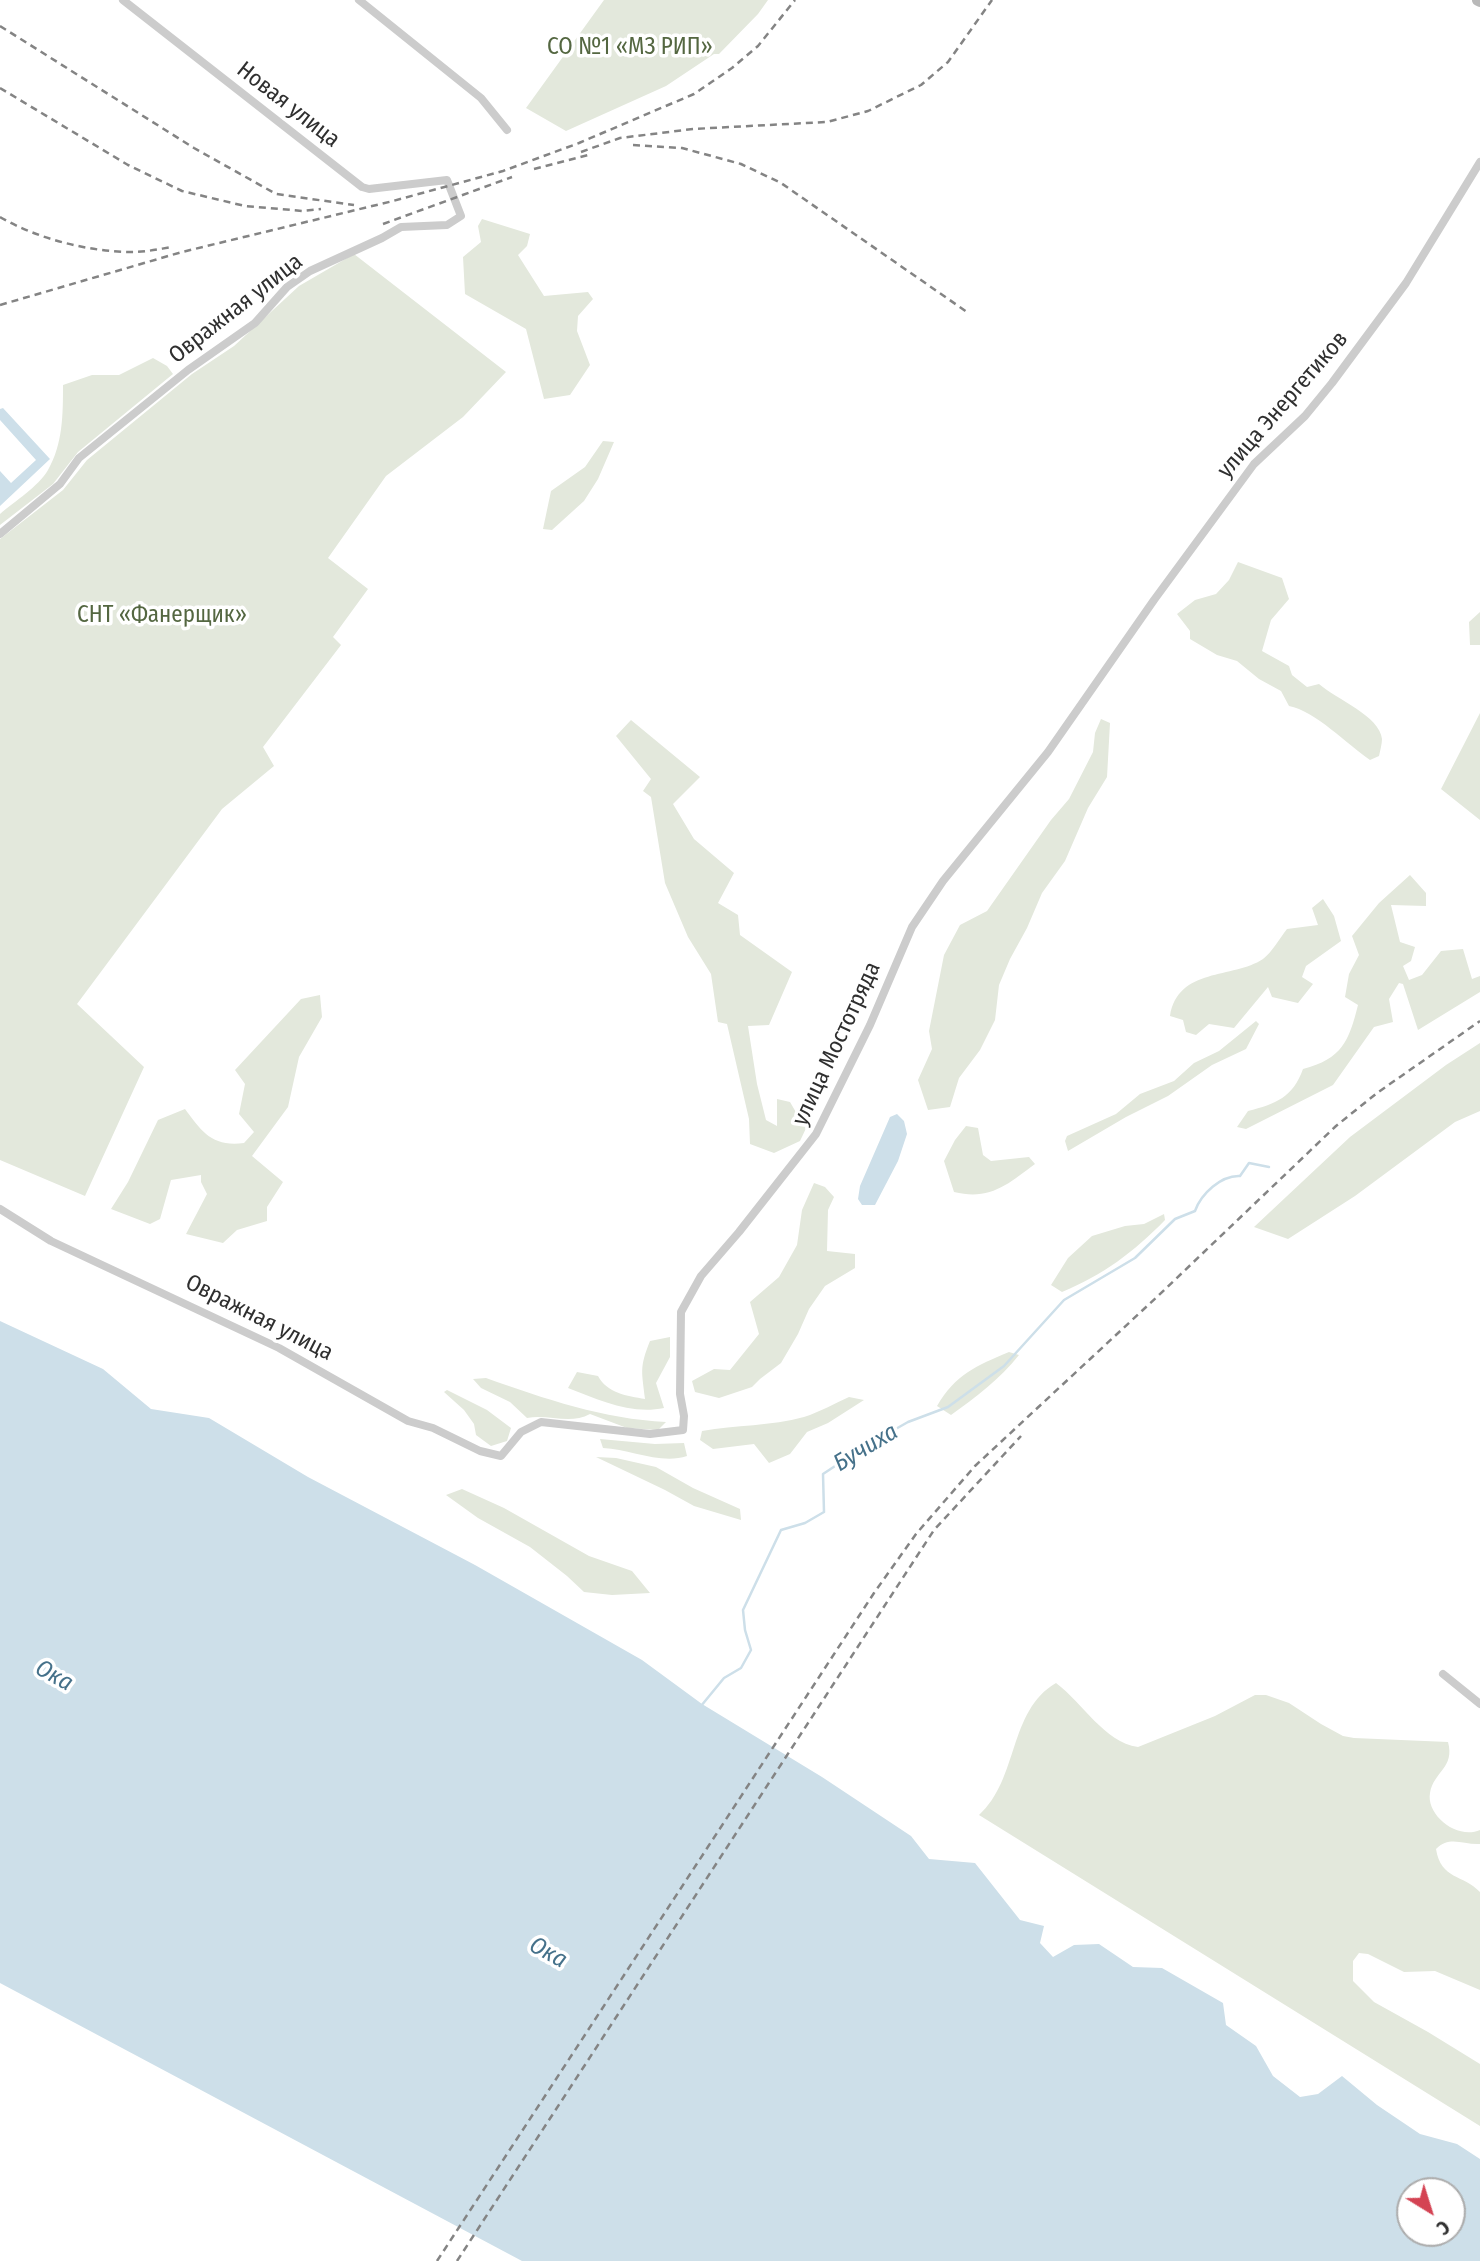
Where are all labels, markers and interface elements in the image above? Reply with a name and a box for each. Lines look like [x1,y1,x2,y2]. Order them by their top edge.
park label: СО №1 «МЗ РИП» [547,34,713,62]
street label: Новая улица [231,56,345,154]
street label: Овражная улица [164,248,308,370]
street label: улица Энергетиков [1212,326,1354,484]
park label: СНТ «Фанерщик» [77,602,247,630]
street label: улица Мостотряда [787,958,887,1130]
street label: Овражная улица [181,1269,337,1367]
water label: Бучиха [829,1418,903,1478]
water label: Ока [30,1654,78,1698]
water label: Ока [524,1931,572,1975]
north arrow [1396,2177,1466,2247]
text: С [1432,2215,1454,2239]

